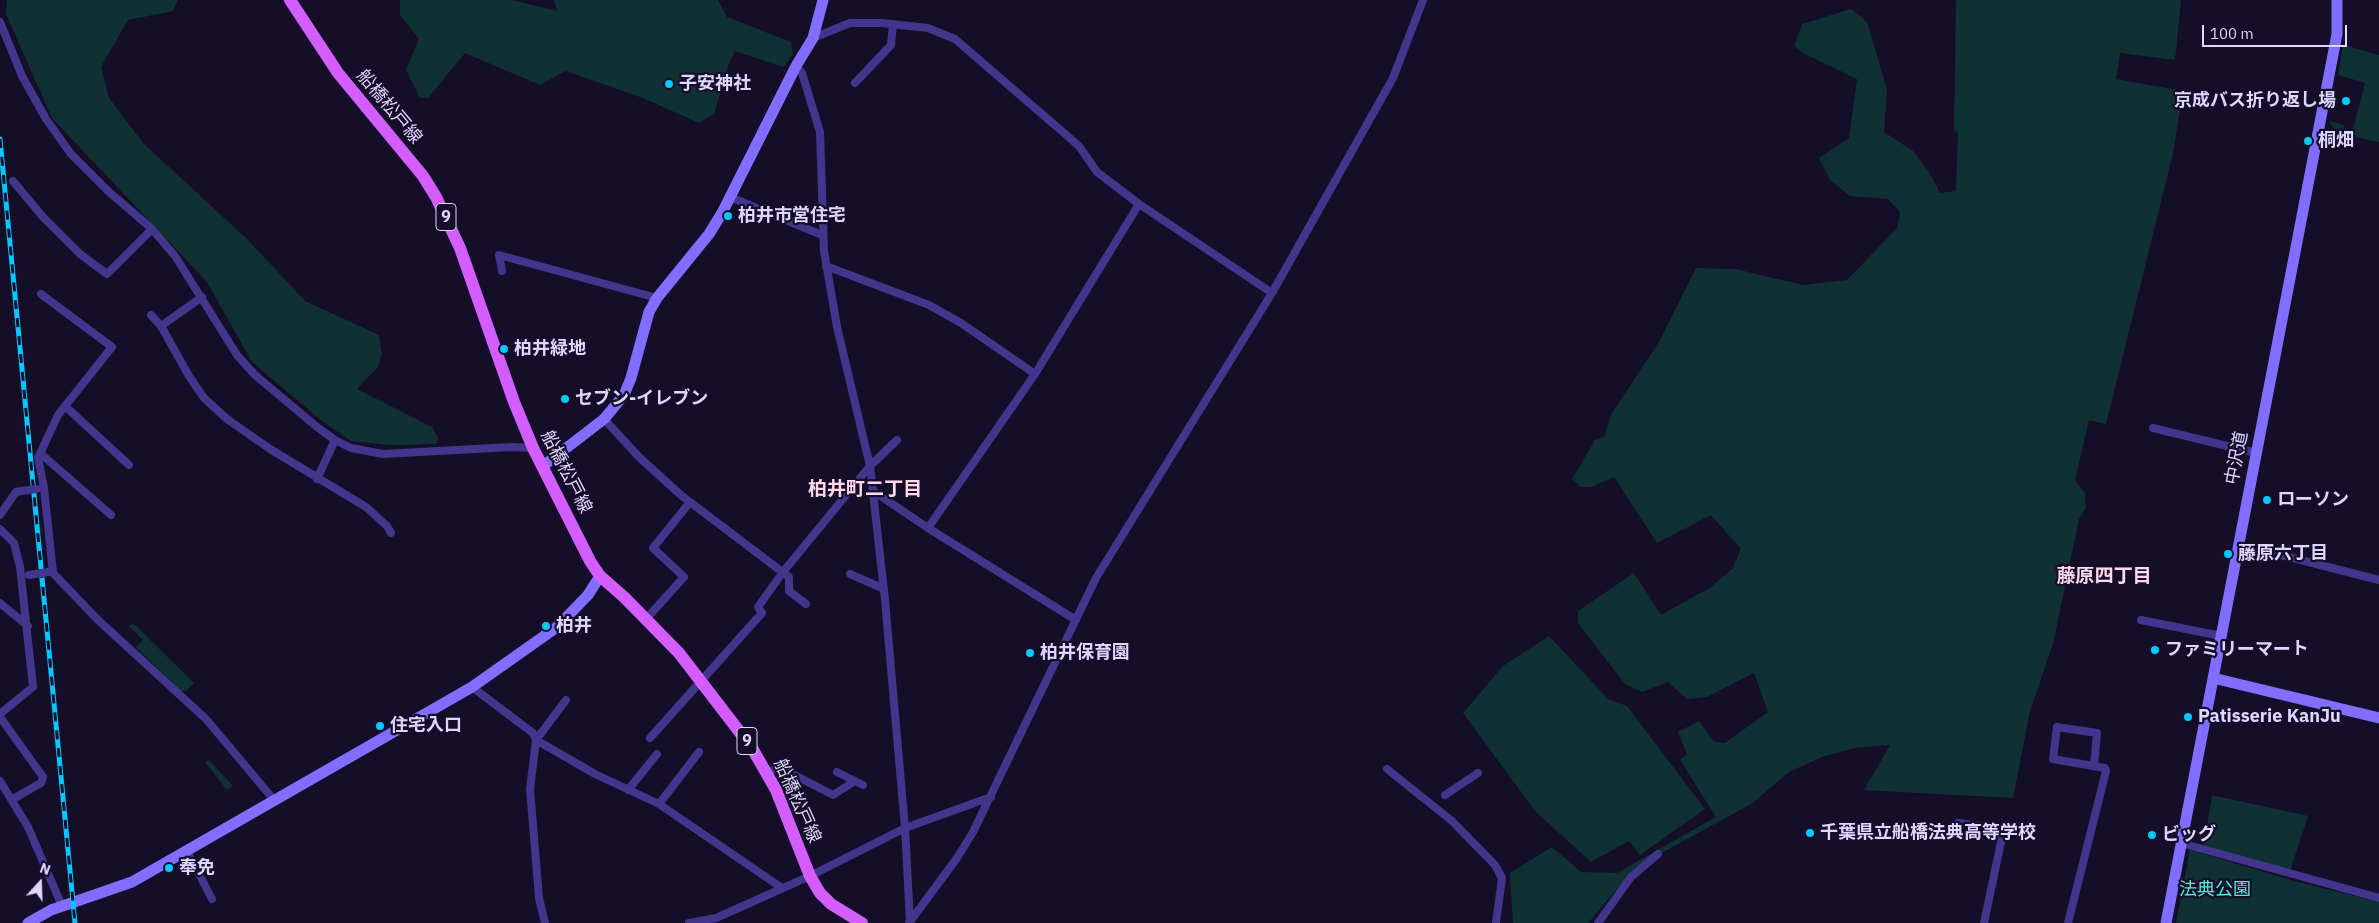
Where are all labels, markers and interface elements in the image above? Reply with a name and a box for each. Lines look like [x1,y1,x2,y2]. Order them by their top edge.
scale bar [2204,15,2349,47]
text: 100 m [2210,24,2254,43]
street label: 船橋松戸線 [352,66,426,148]
place label: 子安神社 [679,73,751,95]
marker: 子安神社 [663,78,675,90]
place label: 京成バス折り返し場 [2174,90,2336,112]
marker: 京成バス折り返し場 [2340,95,2352,107]
place label: 桐畑 [2318,130,2354,152]
marker: 桐畑 [2302,135,2314,147]
road number: 9 [436,203,456,230]
place label: 柏井市営住宅 [738,205,846,227]
marker: 柏井市営住宅 [722,210,734,222]
place label: 柏井緑地 [514,338,586,360]
marker: 柏井緑地 [498,343,510,355]
place label: セブン-イレブン [575,388,708,410]
marker: セブン-イレブン [559,393,571,405]
street label: 船橋松戸線 [536,427,596,517]
street label: 中沢道 [2221,429,2253,487]
district label: 柏井町二丁目 [808,479,922,501]
place label: ローソン [2277,489,2349,511]
marker: ローソン [2261,494,2273,506]
place label: 藤原六丁目 [2238,543,2328,565]
marker: 藤原六丁目 [2222,548,2234,560]
district label: 藤原四丁目 [2057,566,2151,588]
place label: 柏井 [556,615,592,637]
marker: 柏井 [540,620,552,632]
place label: ファミリーマート [2165,639,2309,661]
place label: 柏井保育園 [1040,642,1130,664]
marker: ファミリーマート [2149,644,2161,656]
marker: 柏井保育園 [1024,647,1036,659]
place label: Patisserie KanJu [2198,706,2341,728]
marker: Patisserie KanJu [2182,711,2194,723]
place label: 住宅入口 [390,715,462,737]
marker: 住宅入口 [374,720,386,732]
road number: 9 [737,728,757,754]
street label: 船橋松戸線 [769,755,825,847]
place label: 千葉県立船橋法典高等学校 [1820,822,2036,844]
place label: ビッグ [2162,824,2216,846]
marker: 千葉県立船橋法典高等学校 [1804,827,1816,839]
marker: ビッグ [2146,829,2158,841]
place label: 奉免 [179,857,215,879]
north arrow [15,858,65,908]
text: N [37,859,53,879]
marker: 奉免 [163,862,175,874]
park label: 法典公園 [2179,879,2251,901]

